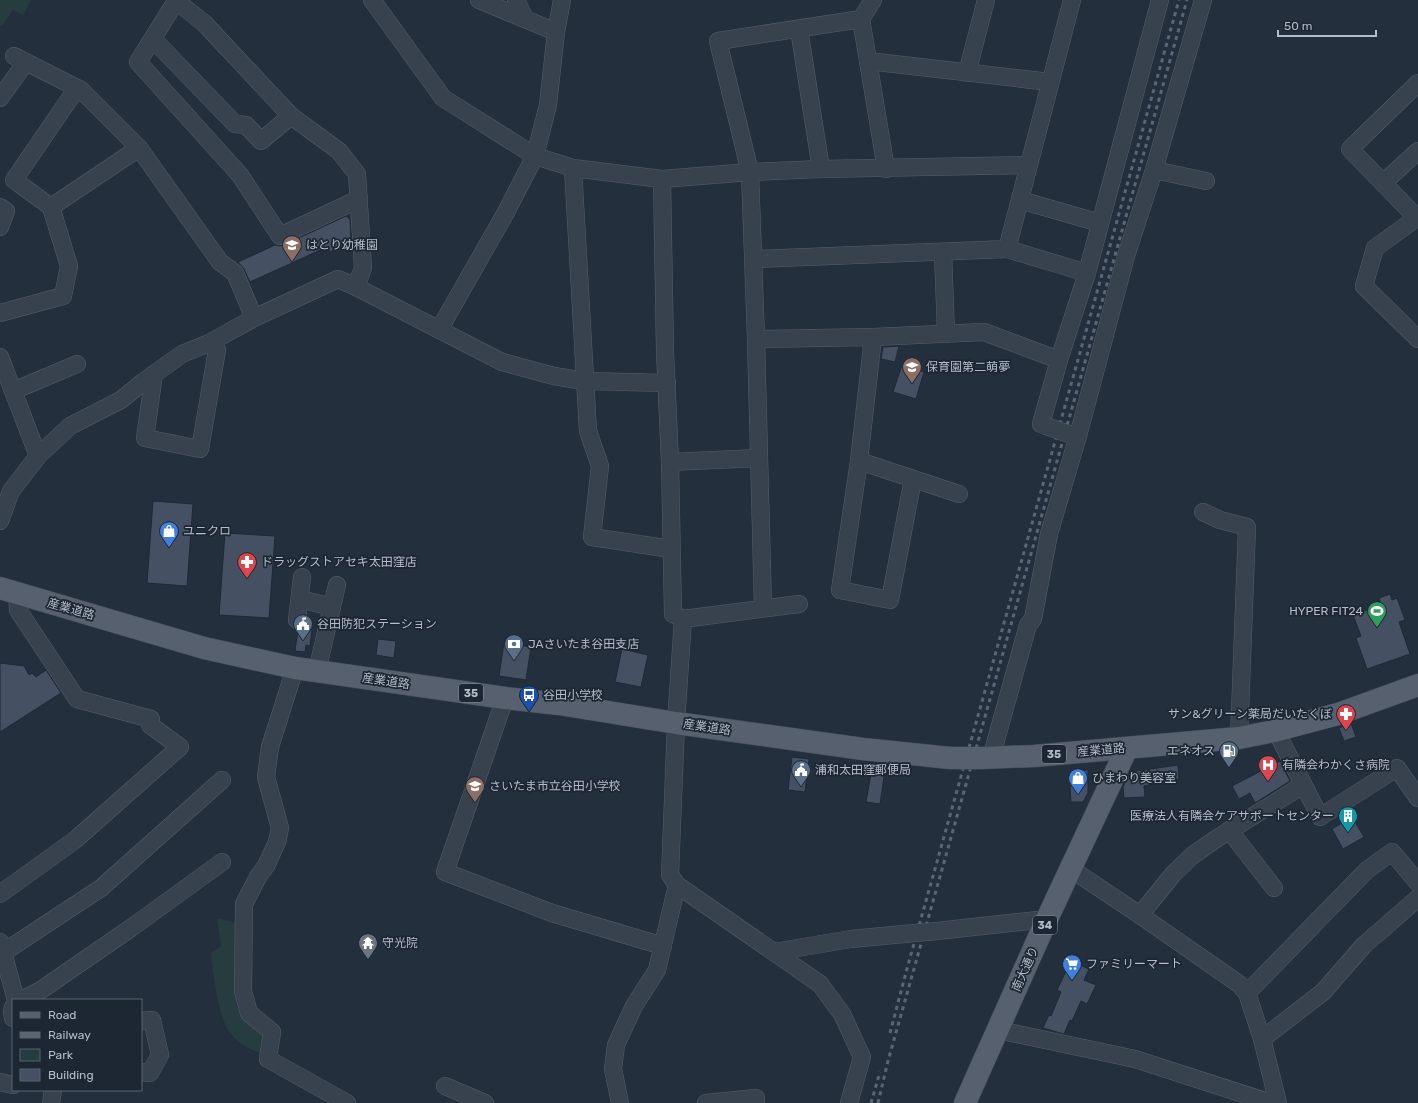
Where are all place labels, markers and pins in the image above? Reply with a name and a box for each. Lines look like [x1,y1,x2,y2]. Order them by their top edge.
school or university icon: はとり幼稚園 [281,234,303,262]
place label: はとり幼稚園 [306,238,378,252]
school or university icon: 保育園第二萌夢 [901,356,923,384]
place label: 保育園第二萌夢 [926,360,1010,374]
shop icon: ユニクロ [158,520,180,548]
place label: ユニクロ [183,524,231,538]
pharmacy icon: ドラッグストアセキ太田窪店 [236,551,258,579]
place label: ドラッグストアセキ太田窪店 [261,555,417,569]
sports icon: HYPER FIT24 [1366,600,1388,628]
place label: HYPER FIT24 [1289,604,1364,618]
public building icon: 谷田防犯ステーション [292,613,314,641]
place label: 谷田防犯ステーション [317,617,437,631]
bank icon: JAさいたま谷田支店 [503,633,525,661]
place label: JAさいたま谷田支店 [528,637,639,651]
bus stop icon: 谷田小学校 [518,684,540,712]
place label: 谷田小学校 [543,688,603,702]
pharmacy icon: サン&グリーン薬局だいたくぼ [1335,703,1357,731]
place label: サン&グリーン薬局だいたくぼ [1168,707,1332,721]
fuel station icon: エネオス [1218,740,1240,768]
place label: エネオス [1167,744,1215,758]
hospital icon: 有隣会わかくさ病院 [1257,754,1279,782]
place label: 有隣会わかくさ病院 [1282,758,1390,772]
public building icon: 浦和太田窪郵便局 [790,759,812,787]
place label: 浦和太田窪郵便局 [815,763,911,777]
shop icon: ひまわり美容室 [1067,767,1089,795]
place label: ひまわり美容室 [1092,771,1176,785]
school or university icon: さいたま市立谷田小学校 [464,775,486,803]
place label: さいたま市立谷田小学校 [489,779,621,793]
building icon: 医療法人有隣会ケアサポートセンター [1337,805,1359,833]
place label: 医療法人有隣会ケアサポートセンター [1130,809,1334,823]
temple icon: 守光院 [357,932,379,960]
place label: 守光院 [382,936,418,950]
supermarket icon: ファミリーマート [1061,953,1083,981]
place label: ファミリーマート [1086,957,1182,971]

